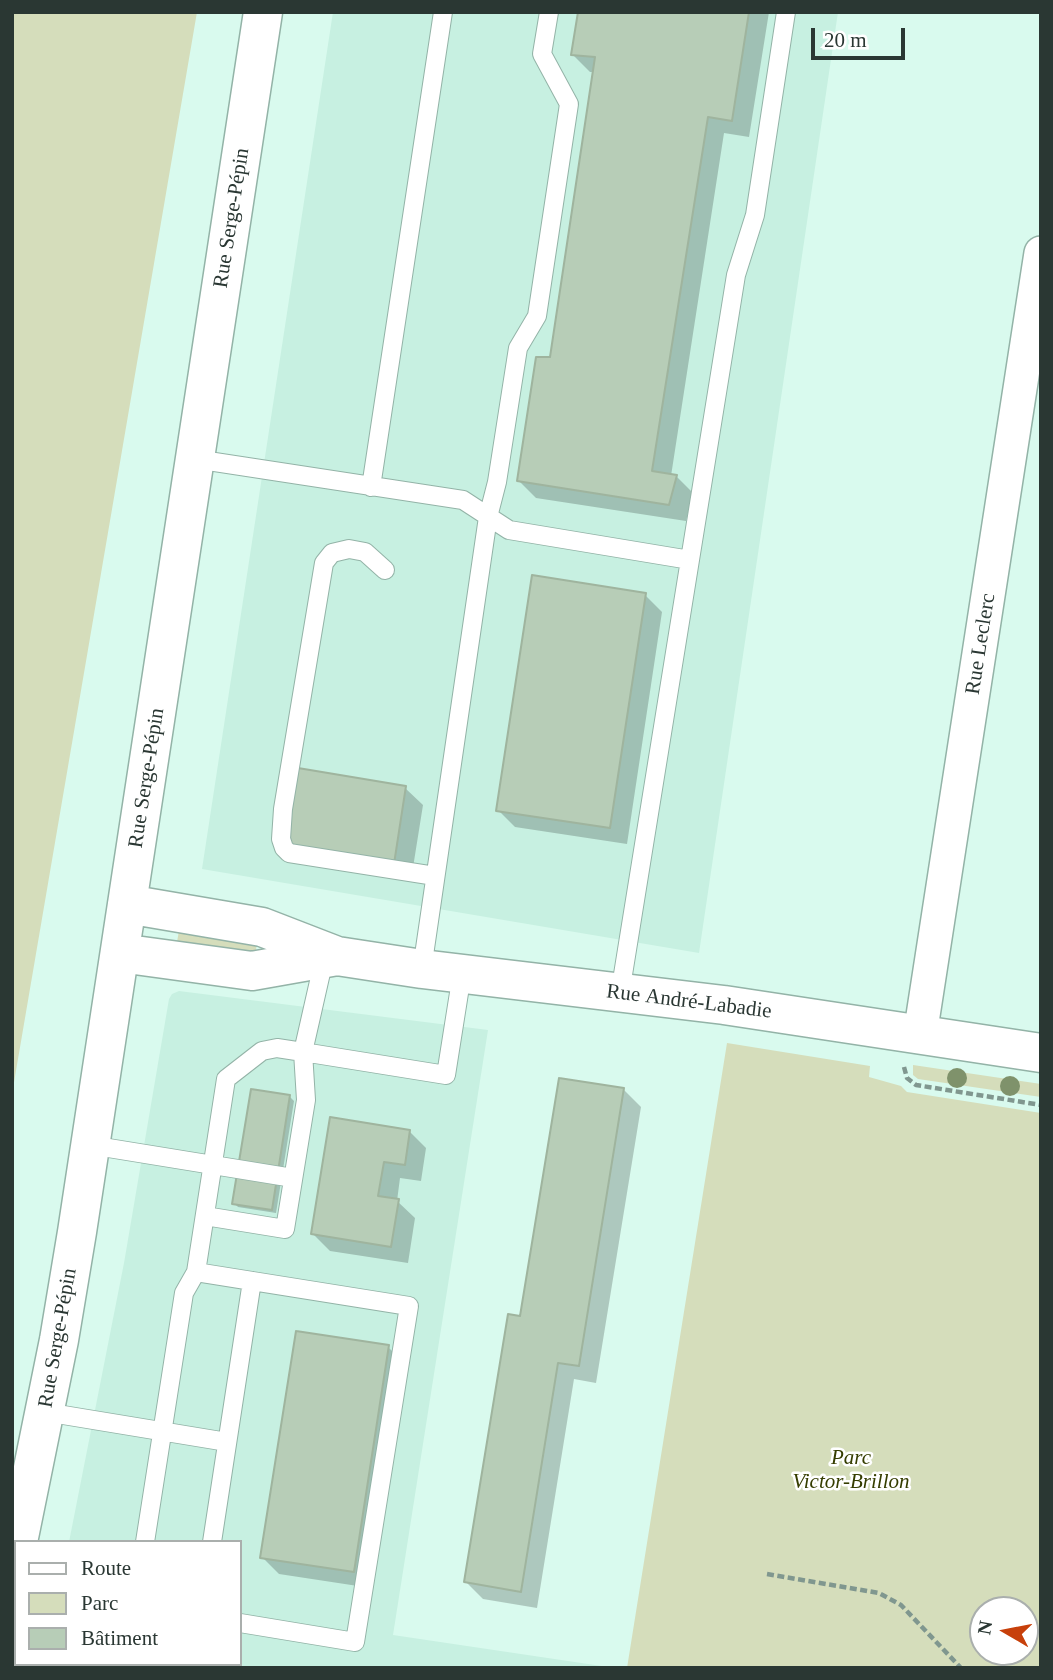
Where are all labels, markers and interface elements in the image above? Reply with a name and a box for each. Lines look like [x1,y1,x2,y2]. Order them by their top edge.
scale bar [815,14,909,58]
text: 20 m [824,28,867,52]
street label: Rue Serge-Pépin [208,146,256,290]
street label: Rue Leclerc [961,592,1001,696]
street label: Rue Serge-Pépin [123,706,171,850]
street label: Rue André-Labadie [605,979,773,1025]
street label: Rue Serge-Pépin [33,1266,83,1410]
park label: Parc Victor-Brillon [792,1445,910,1495]
legend [14,1540,242,1666]
text: Route [81,1556,131,1580]
text: Parc [81,1591,118,1615]
north arrow [969,1596,1039,1666]
text: N [973,1619,996,1636]
text: Bâtiment [81,1626,158,1650]

